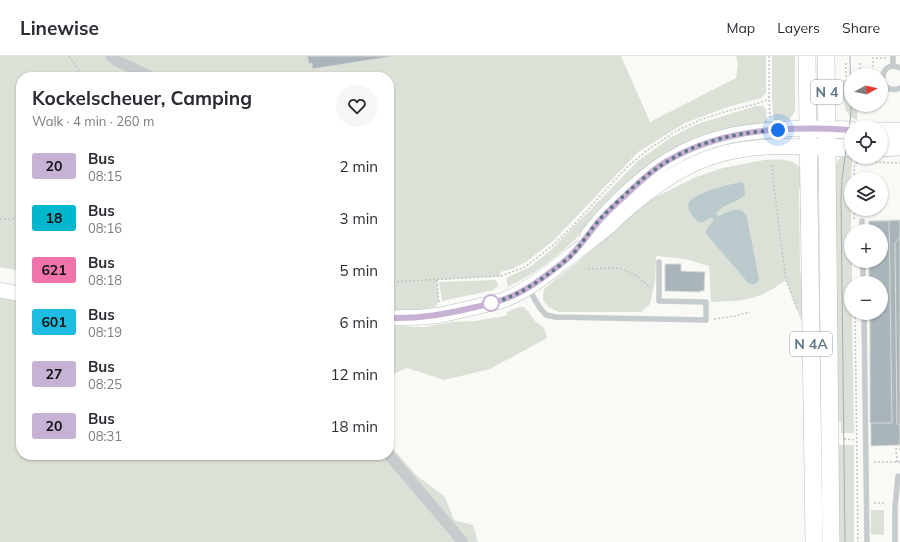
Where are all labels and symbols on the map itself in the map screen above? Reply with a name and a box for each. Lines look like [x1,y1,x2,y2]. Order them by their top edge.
north arrow [844,68,888,112]
road number: N 4 [811,80,843,104]
your location [768,120,788,140]
unlabelled marker [482,294,500,312]
road number: N 4A [790,332,832,356]

